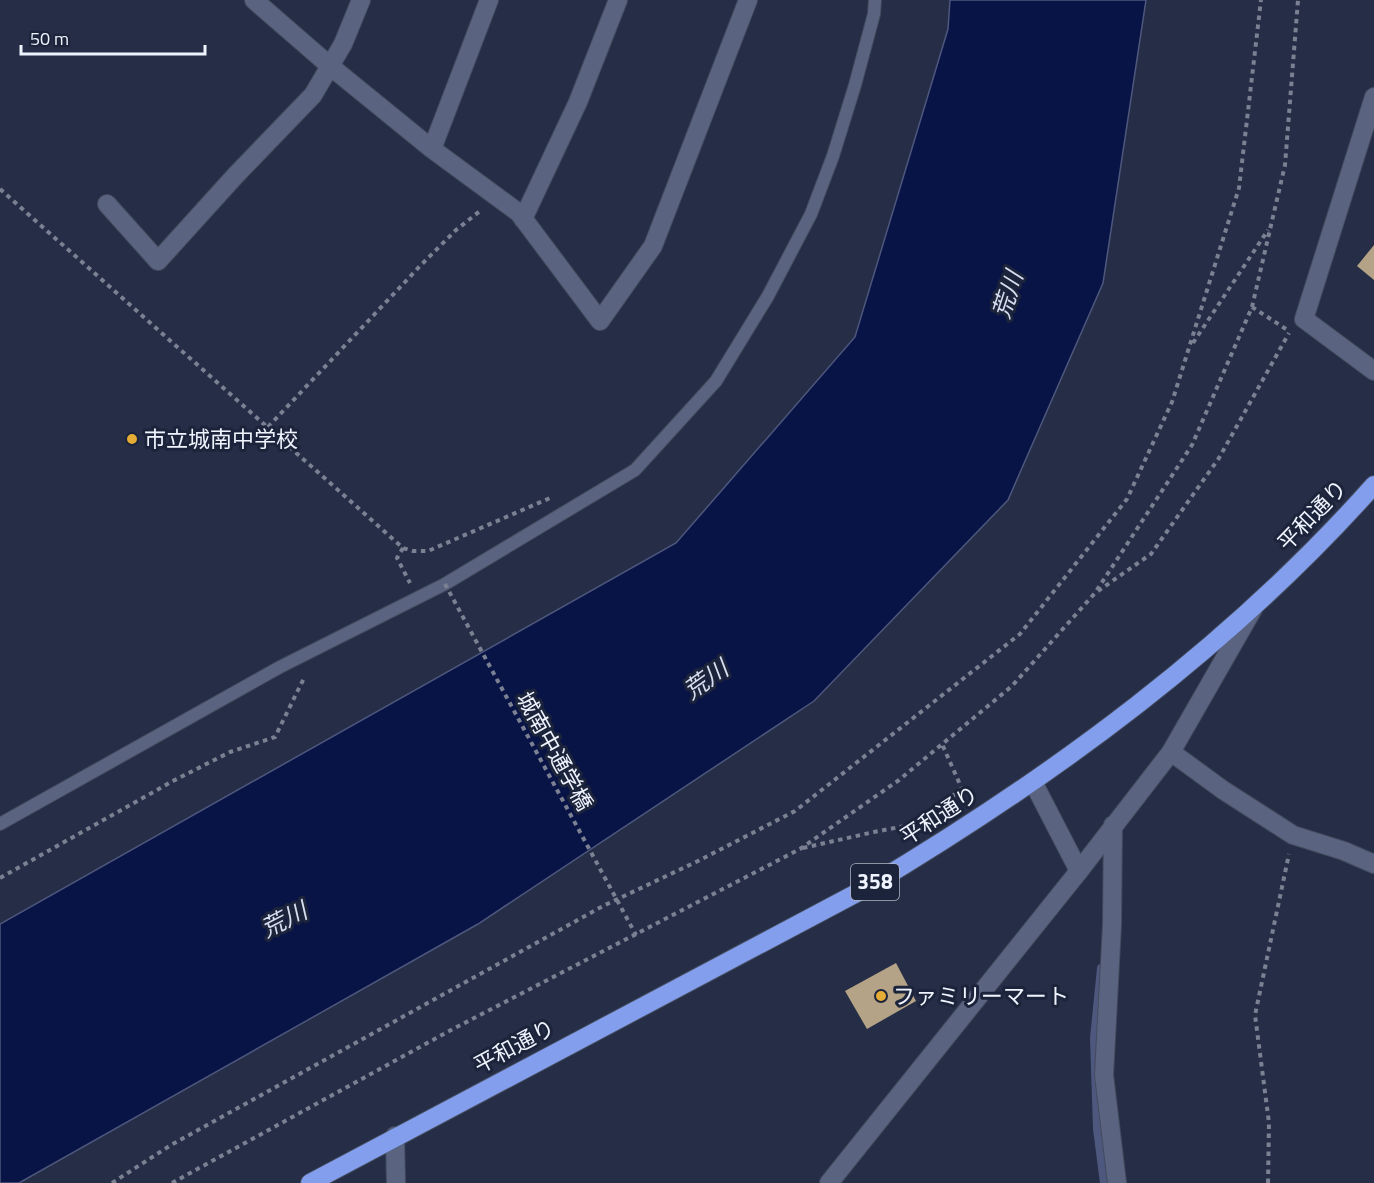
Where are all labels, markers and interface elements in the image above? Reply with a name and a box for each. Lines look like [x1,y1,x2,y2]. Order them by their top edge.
scale bar [21,18,206,56]
text: 50 m [30,25,69,52]
water label: 荒川 [983,263,1033,323]
place label: 市立城南中学校 [144,422,298,456]
marker: 市立城南中学校 [125,432,139,446]
street label: 平和通り [1269,472,1355,558]
water label: 荒川 [675,649,738,708]
street label: 城南中通学橋 [508,685,602,817]
street label: 平和通り [893,777,985,853]
road number: 358 [851,864,899,900]
water label: 荒川 [254,891,316,946]
place label: ファミリーマート [893,979,1069,1013]
marker: ファミリーマート [874,989,888,1003]
street label: 平和通り [467,1010,561,1082]

